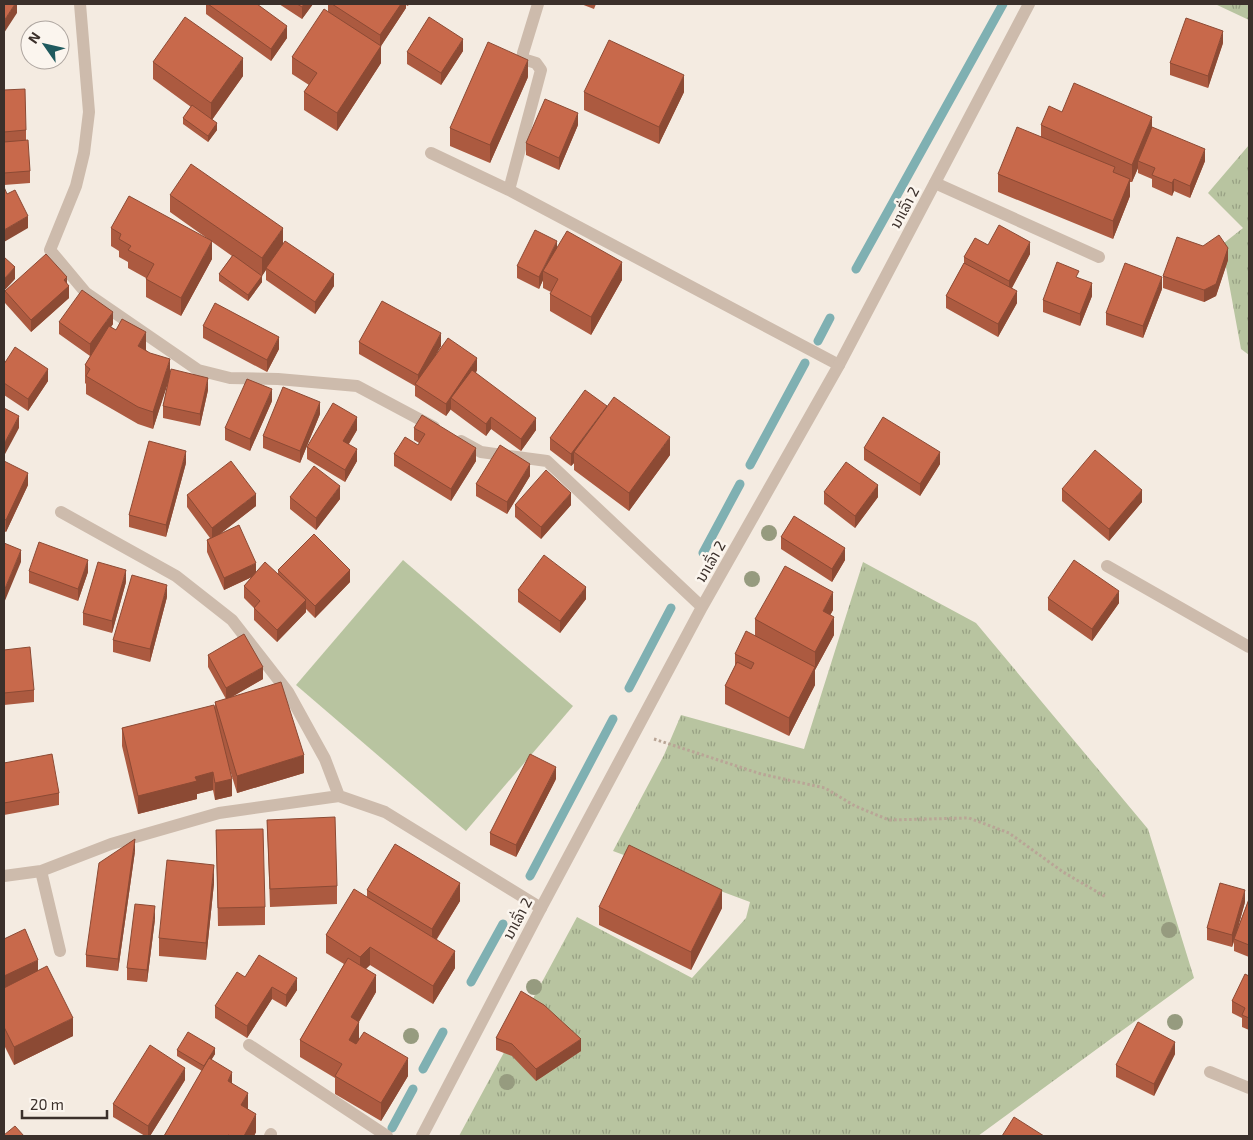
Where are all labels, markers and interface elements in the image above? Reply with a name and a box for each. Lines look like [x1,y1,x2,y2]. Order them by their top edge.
north arrow [20,20,70,70]
text: N [24,29,44,46]
street label: ນາເລົ່າ 2 [885,183,922,231]
street label: ນາເລົ່າ 2 [690,537,729,585]
street label: ນາເລົ່າ 2 [498,894,535,942]
scale bar [22,1088,108,1120]
text: 20 m [30,1095,64,1113]

